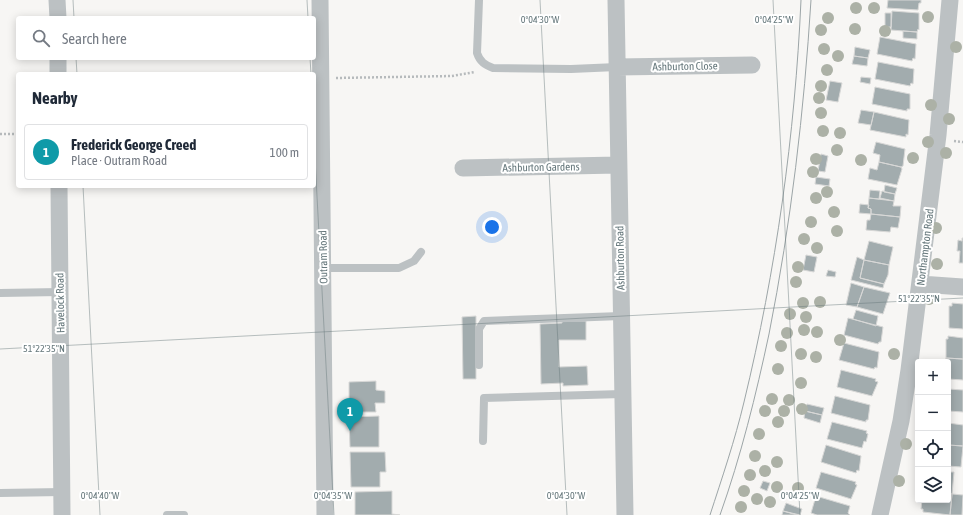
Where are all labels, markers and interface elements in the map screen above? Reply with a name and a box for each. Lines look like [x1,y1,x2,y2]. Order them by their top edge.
text: 0°04'30"W [521,14,560,25]
text: 0°04'25"W [755,14,794,25]
search box [16,16,316,60]
icon: search [30,27,52,49]
text: Search here [62,30,127,47]
street label: Ashburton Close [652,59,718,73]
text: Nearby [32,88,78,108]
text: Frederick George Creed [71,136,196,153]
text: 1 [43,145,49,160]
text: 100 m [270,145,299,160]
text: Place · Outram Road [71,153,167,168]
street label: Ashburton Gardens [502,160,580,174]
street label: Northampton Road [914,208,936,286]
your location [482,217,502,237]
street label: Ashburton Road [613,226,627,290]
street label: Outram Road [317,230,329,284]
street label: Havelock Road [53,273,67,333]
text: 51°22'35"N [898,293,940,304]
text: 51°22'35"N [23,343,65,354]
map controls [915,359,951,503]
button: + [915,359,951,395]
button: − [915,395,951,431]
pin: 1 [337,398,363,431]
button: locate [915,431,951,467]
button: layers [915,467,951,503]
text: 0°04'40"W [81,490,120,501]
text: 0°04'35"W [314,490,353,501]
text: 0°04'30"W [547,490,586,501]
text: 0°04'25"W [781,490,820,501]

